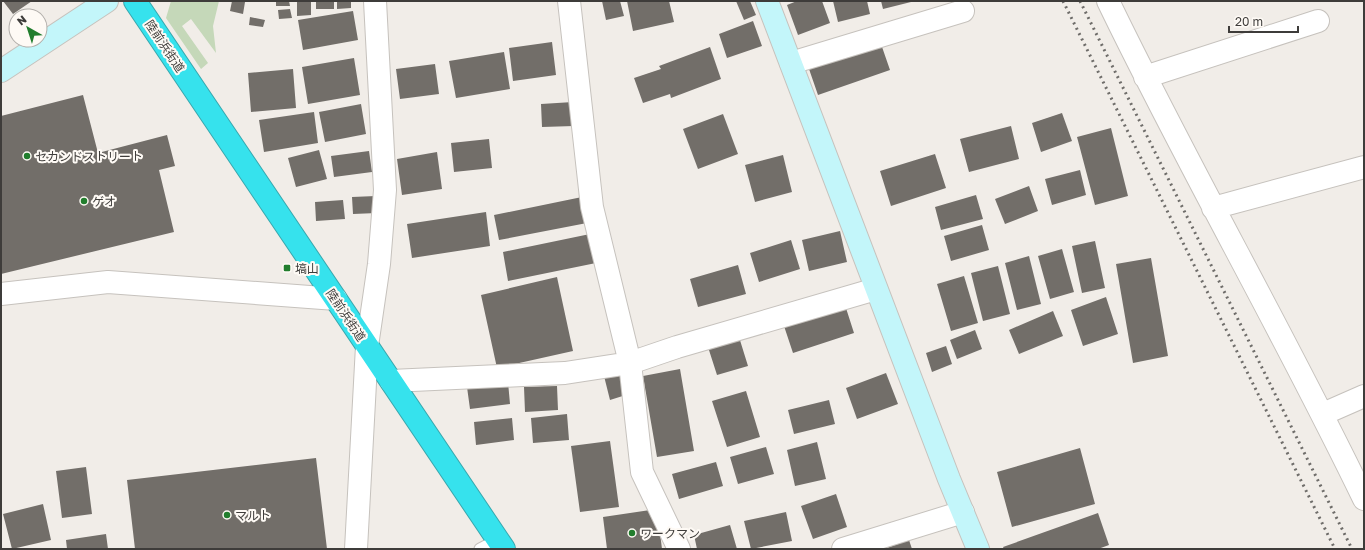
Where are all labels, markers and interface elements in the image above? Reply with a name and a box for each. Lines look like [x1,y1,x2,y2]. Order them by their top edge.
north arrow [8,8,48,48]
scale bar [1229,8,1298,34]
text: N [14,12,29,28]
text: 20 m [1235,14,1263,29]
street label: 陸前浜街道 [142,17,188,75]
place label: セカンドストリート [35,149,143,164]
marker: セカンドストリート [22,151,32,161]
place label: ゲオ [92,194,116,209]
marker: ゲオ [79,196,89,206]
place label: 塙山 [295,261,319,276]
marker: 塙山 [282,263,292,273]
street label: 陸前浜街道 [323,286,369,344]
place label: マルト [235,508,271,523]
marker: マルト [222,510,232,520]
place label: ワークマン [640,526,700,541]
marker: ワークマン [627,528,637,538]

